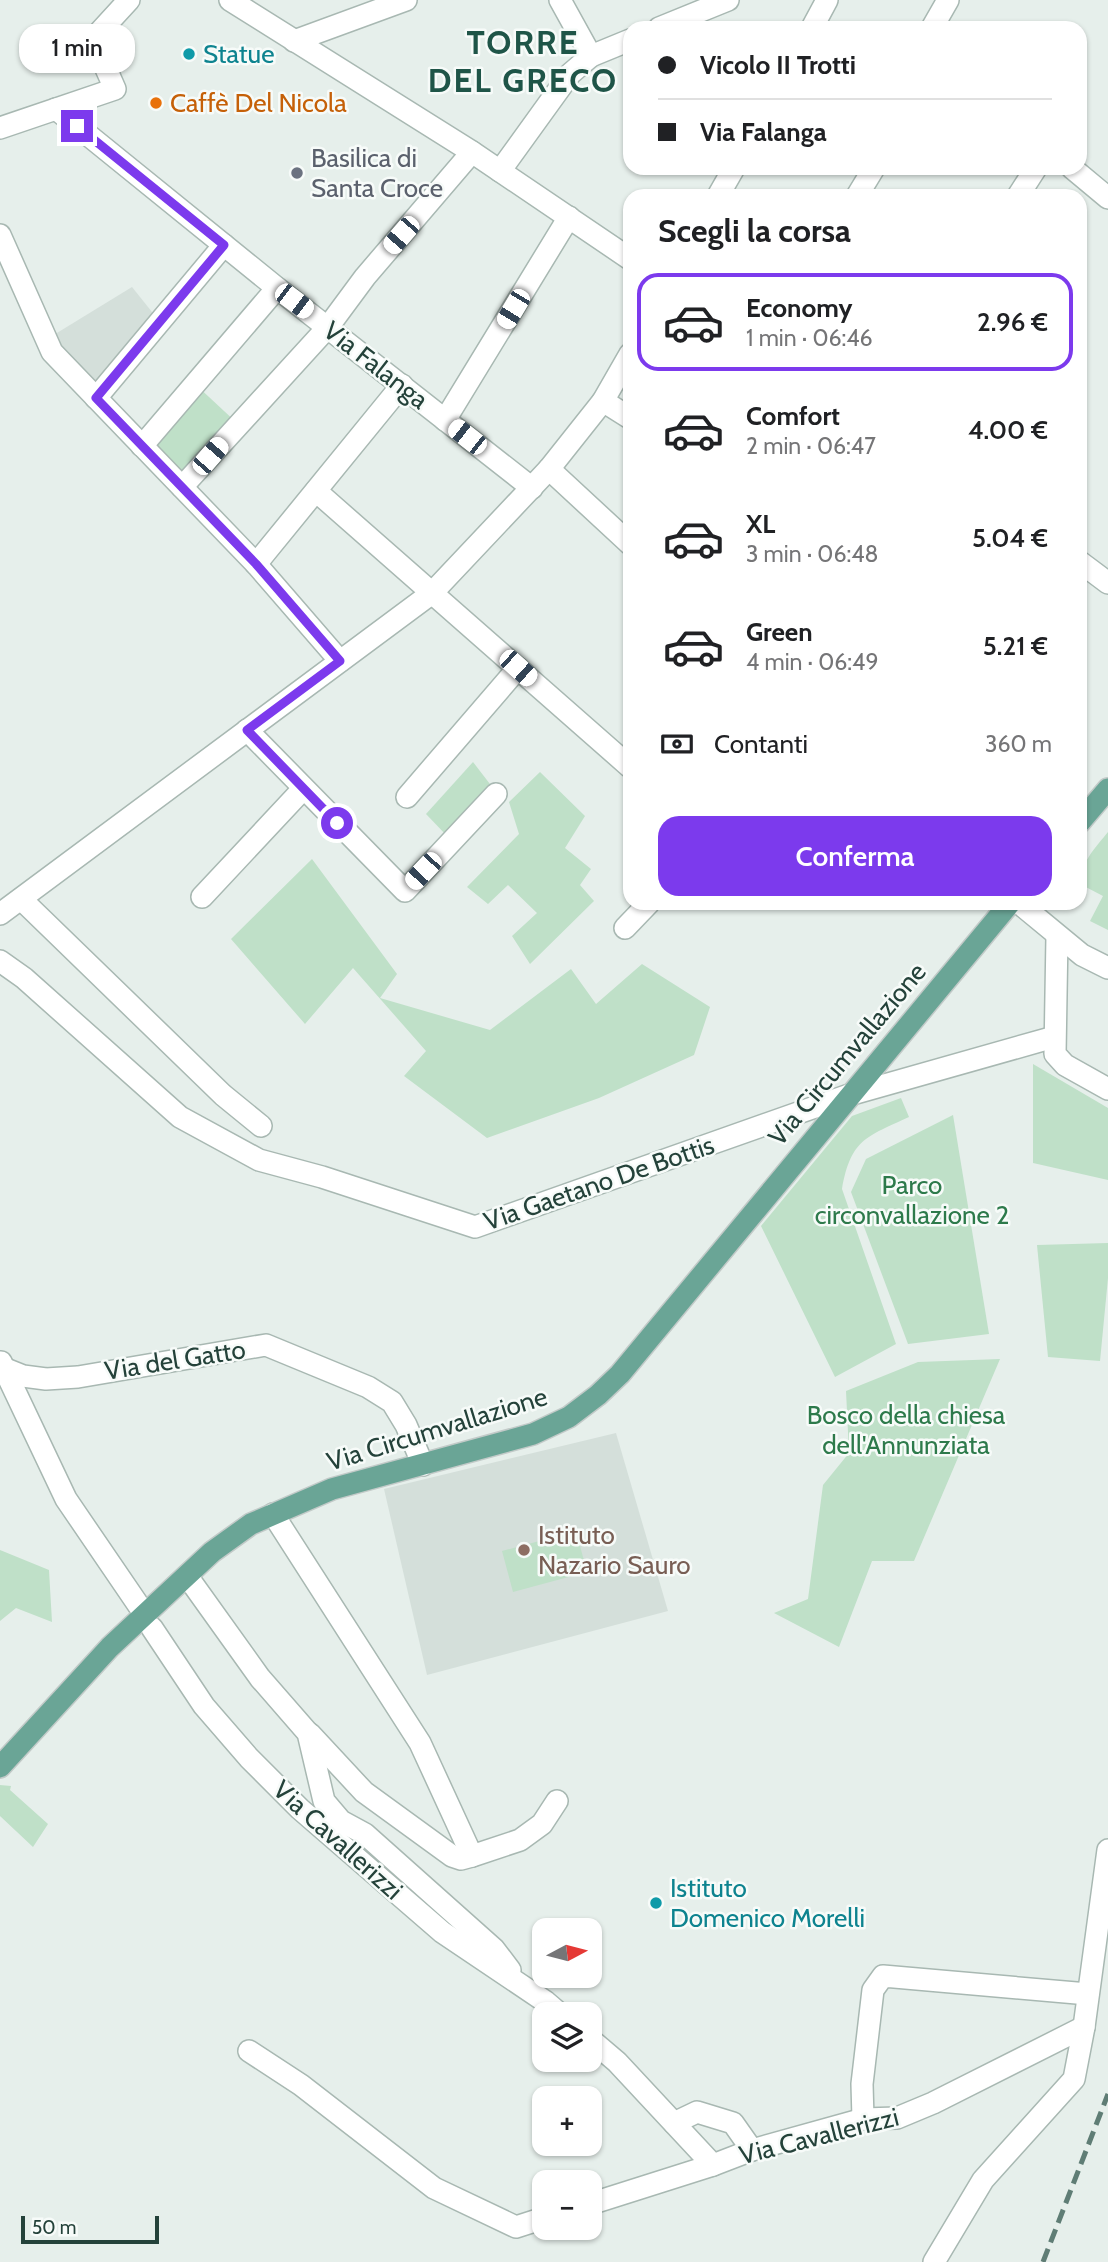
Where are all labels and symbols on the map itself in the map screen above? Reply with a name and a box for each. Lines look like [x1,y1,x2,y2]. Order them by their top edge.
district label: TORRE DEL GRECO [428,22,618,100]
callout: 1 min [19,24,135,74]
place label: Statue [203,38,274,70]
marker: Statue [181,46,197,62]
place label: Caffè Del Nicola [170,87,347,119]
marker: Caffè Del Nicola [148,95,164,111]
route end [61,110,93,142]
place label: Basilica di Santa Croce [311,142,443,204]
marker: Basilica di Santa Croce [289,165,305,181]
car [380,212,423,258]
car [271,280,318,322]
car [494,286,533,332]
street label: Via Falanga [317,314,435,416]
car [444,416,491,458]
car [189,433,232,479]
car [496,646,541,690]
route start [321,807,353,839]
car [401,848,446,894]
street label: Via Circumvallazione [761,956,933,1152]
street label: Via Gaetano De Bottis [480,1129,719,1237]
park label: Parco circonvallazione 2 [815,1169,1009,1231]
street label: Via del Gatto [102,1333,248,1387]
street label: Via Circumvallazione [323,1380,551,1478]
park label: Bosco della chiesa dell'Annunziata [807,1399,1006,1461]
place label: Istituto Nazario Sauro [538,1519,691,1581]
marker: Istituto Nazario Sauro [516,1542,532,1558]
street label: Via Cavallerizzi [267,1774,409,1906]
place label: Istituto Domenico Morelli [670,1872,865,1934]
marker: Istituto Domenico Morelli [648,1895,664,1911]
north arrow [532,1918,602,1988]
street label: Via Cavallerizzi [736,2101,902,2171]
scale bar [21,2213,159,2245]

